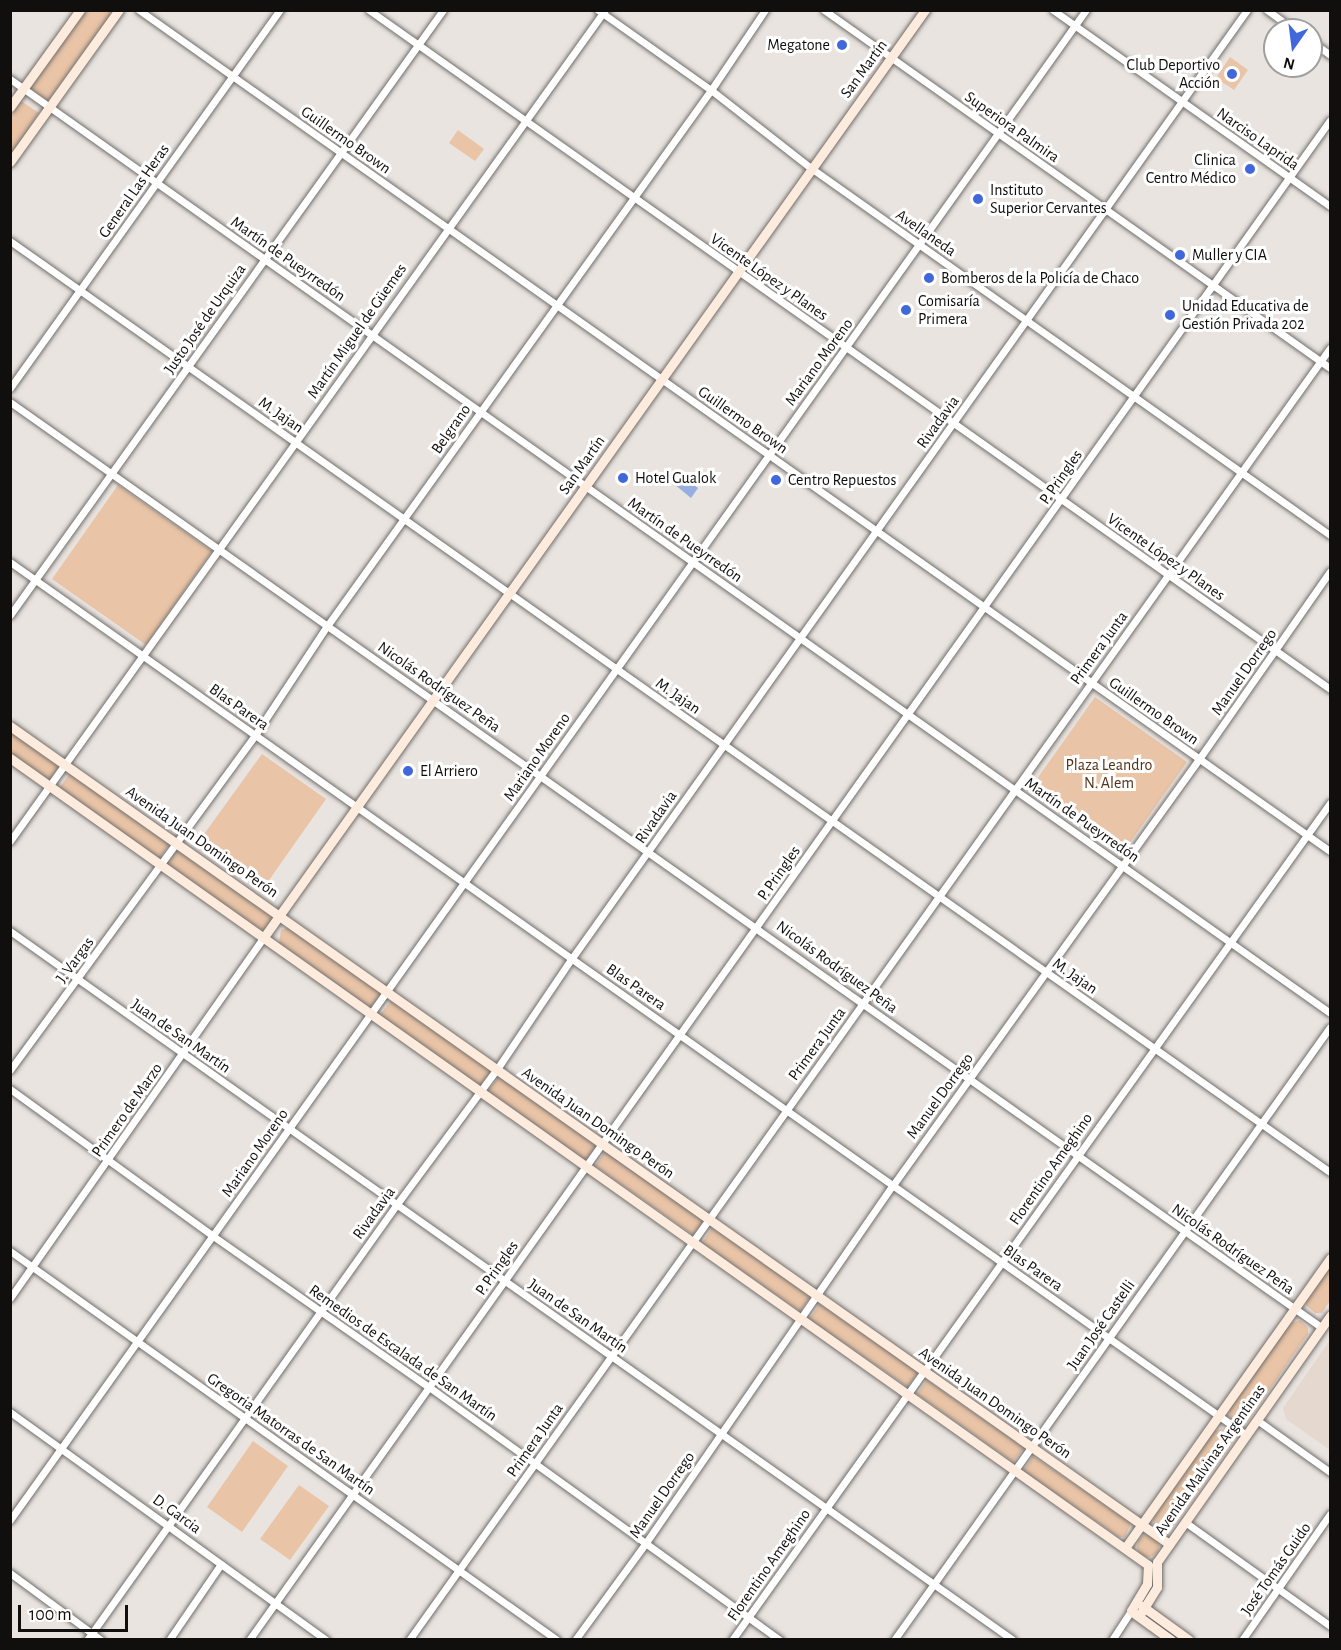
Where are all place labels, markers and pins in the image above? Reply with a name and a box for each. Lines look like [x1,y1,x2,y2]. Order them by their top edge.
place label: Megatone [767,35,830,55]
marker: Megatone [835,38,849,52]
place label: Club Deportivo Acción [1127,55,1220,93]
marker: Club Deportivo Acción [1225,67,1239,81]
place label: Clinica Centro Médico [1146,150,1236,188]
marker: Clinica Centro Médico [1241,160,1259,178]
place label: Instituto Superior Cervantes [990,180,1107,218]
marker: Instituto Superior Cervantes [971,192,985,206]
place label: Muller y CIA [1192,245,1267,265]
marker: Muller y CIA [1173,248,1187,262]
place label: Bomberos de la Policía de Chaco [941,268,1139,288]
marker: Bomberos de la Policía de Chaco [922,271,936,285]
place label: Comisaría Primera [918,291,980,329]
place label: Unidad Educativa de Gestión Privada 202 [1182,296,1309,334]
marker: Comisaría Primera [899,303,913,317]
marker: Unidad Educativa de Gestión Privada 202 [1163,308,1177,322]
place label: Hotel Gualok [635,468,716,488]
place label: Centro Repuestos [788,470,896,490]
marker: Hotel Gualok [616,471,630,485]
marker: Centro Repuestos [769,473,783,487]
place label: El Arriero [420,761,478,781]
marker: El Arriero [401,764,415,778]

